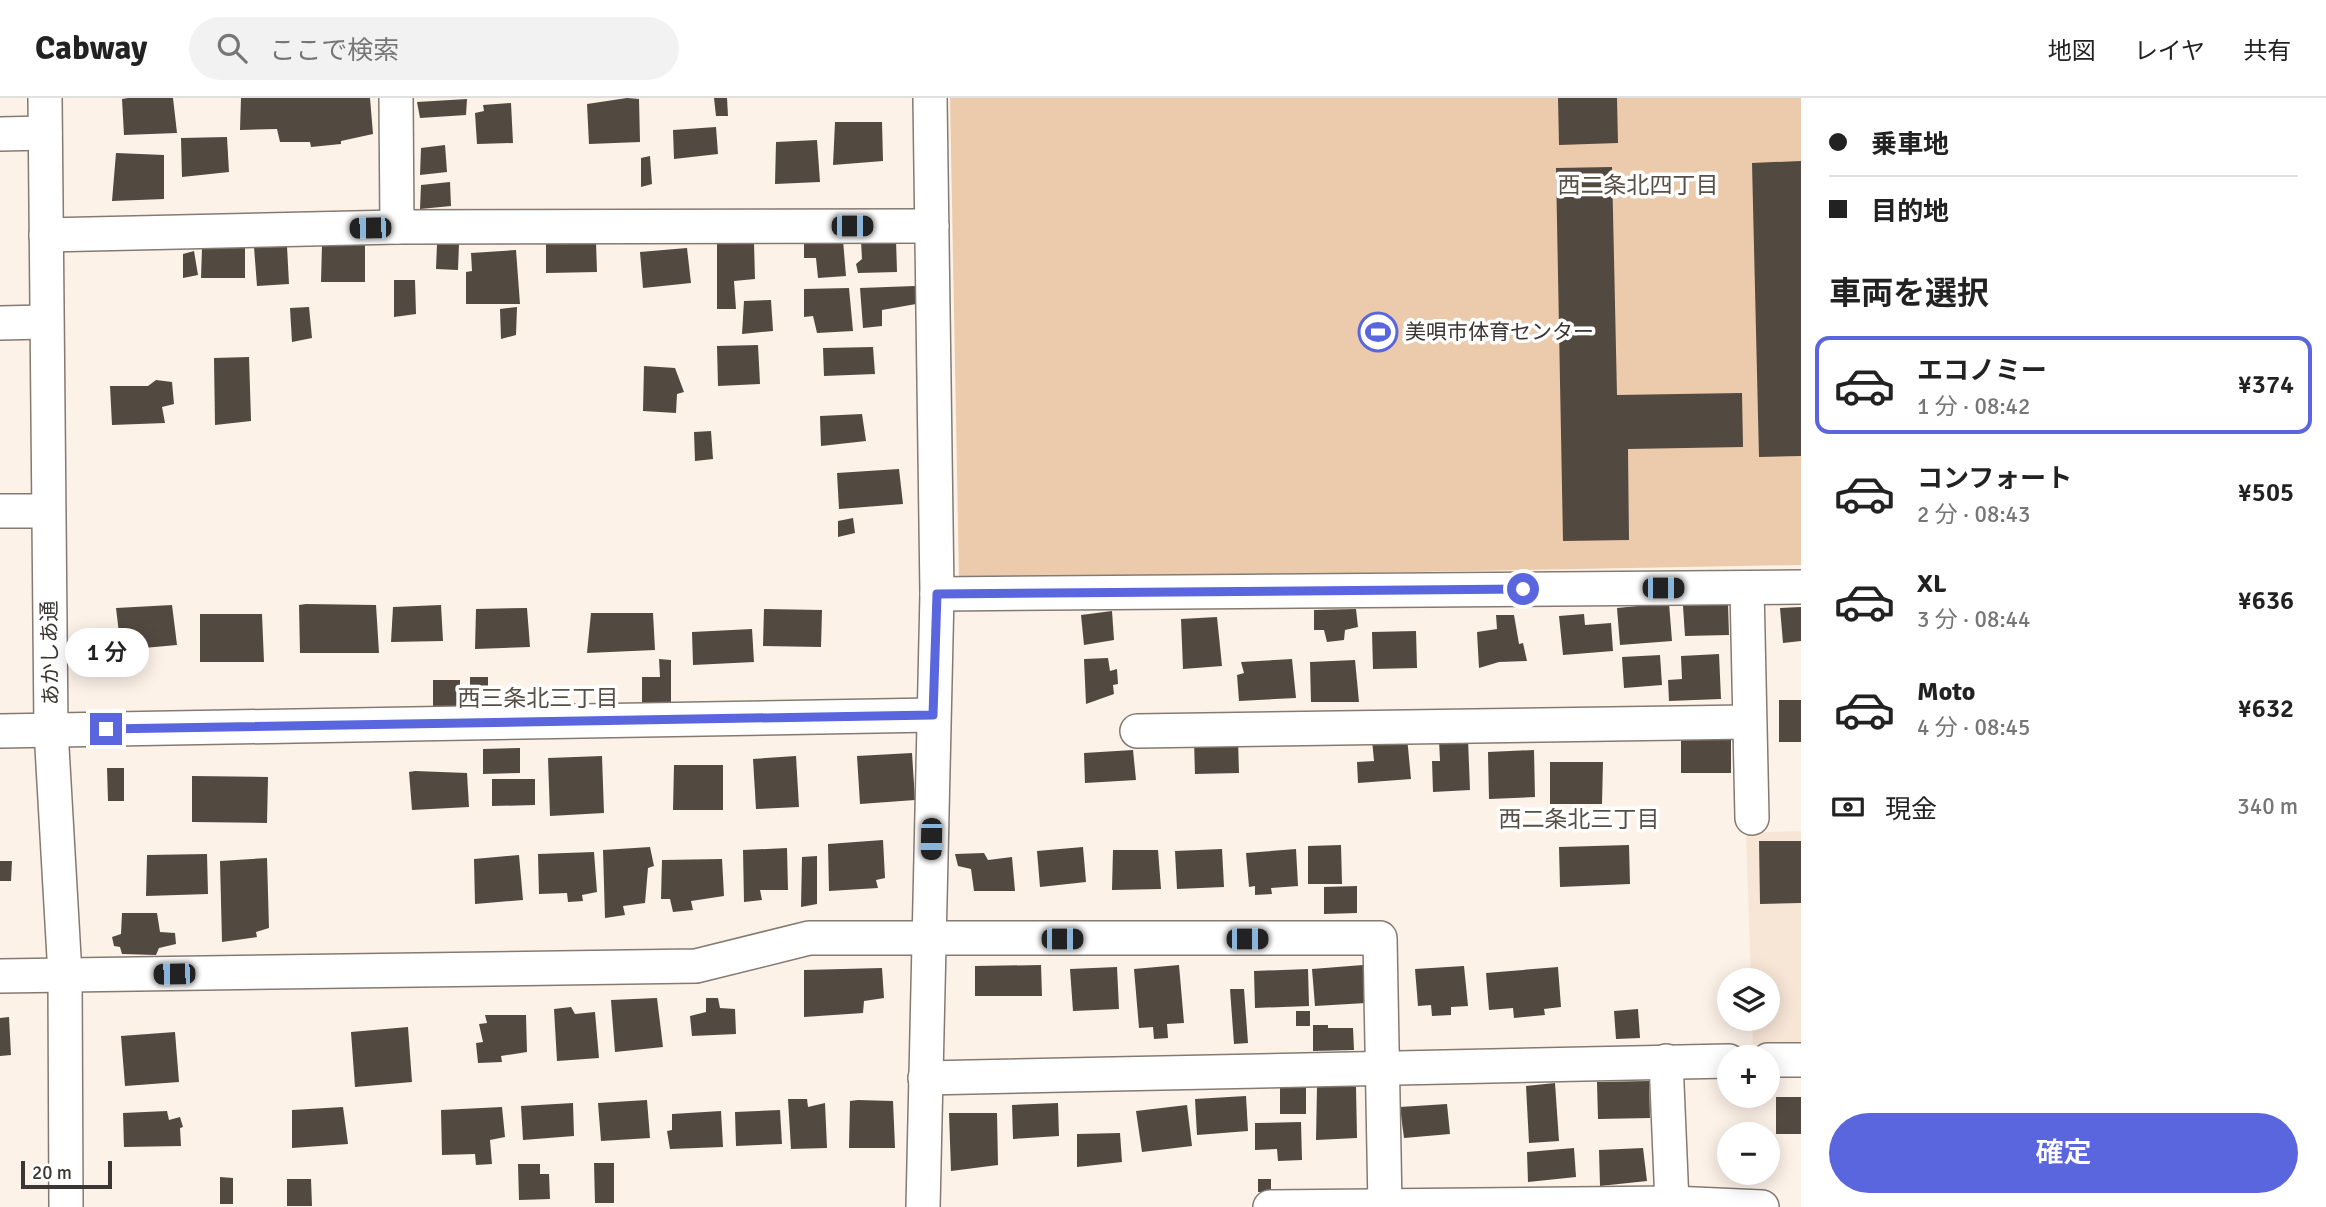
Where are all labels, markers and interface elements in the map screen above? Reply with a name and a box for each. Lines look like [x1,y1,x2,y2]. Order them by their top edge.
search box [189,17,679,80]
text: Cabway [35,28,147,69]
icon: search [213,29,251,67]
text: ここで検索 [269,35,399,67]
text: 地図 [2048,36,2096,66]
text: レイヤ [2134,36,2205,66]
text: 共有 [2243,36,2291,66]
text: 乗車地 [1871,129,1949,161]
district label: 西二条北四丁目 [1558,171,1719,200]
text: 目的地 [1871,196,1949,228]
car [832,216,874,237]
car [349,217,392,239]
text: 車両を選択 [1829,274,1989,313]
sports icon: 美唄市体育センター [1357,311,1399,353]
place label: 美唄市体育センター [1405,319,1594,345]
icon: car [1833,354,1896,417]
text: エコノミー [1917,355,2047,387]
text: ¥374 [2238,369,2294,401]
text: 1 分 · 08:42 [1917,392,2030,421]
icon: car [1833,462,1896,525]
text: コンフォート [1917,463,2072,495]
text: ¥505 [2238,477,2294,509]
text: 2 分 · 08:43 [1917,500,2030,529]
text: XL [1917,568,1947,600]
icon: car [1833,570,1896,633]
route start [1507,573,1539,605]
car [1643,578,1685,599]
text: ¥636 [2238,585,2294,617]
street label: あかしあ通 [36,600,64,706]
text: 3 分 · 08:44 [1917,605,2030,634]
callout: 1 分 [64,628,148,676]
text: 1 分 [87,638,127,667]
text: Moto [1917,676,1975,708]
icon: car [1833,678,1896,741]
district label: 西三条北三丁目 [458,684,619,713]
text: ¥632 [2238,693,2294,725]
route end [90,713,122,745]
text: 4 分 · 08:45 [1917,713,2030,742]
icon: cash [1829,788,1867,826]
text: 340 m [2237,792,2298,821]
text: 現金 [1885,794,1937,826]
district label: 西二条北三丁目 [1499,805,1660,834]
car [921,818,942,860]
car [1042,929,1084,950]
car [1227,929,1269,950]
car [153,963,196,985]
map controls [1717,968,1780,1185]
button: layers [1717,968,1780,1031]
button: + [1717,1045,1780,1108]
button: 確定 [1829,1113,2298,1193]
button: − [1717,1122,1780,1185]
scale bar [21,1158,112,1190]
text: 20 m [32,1161,72,1185]

